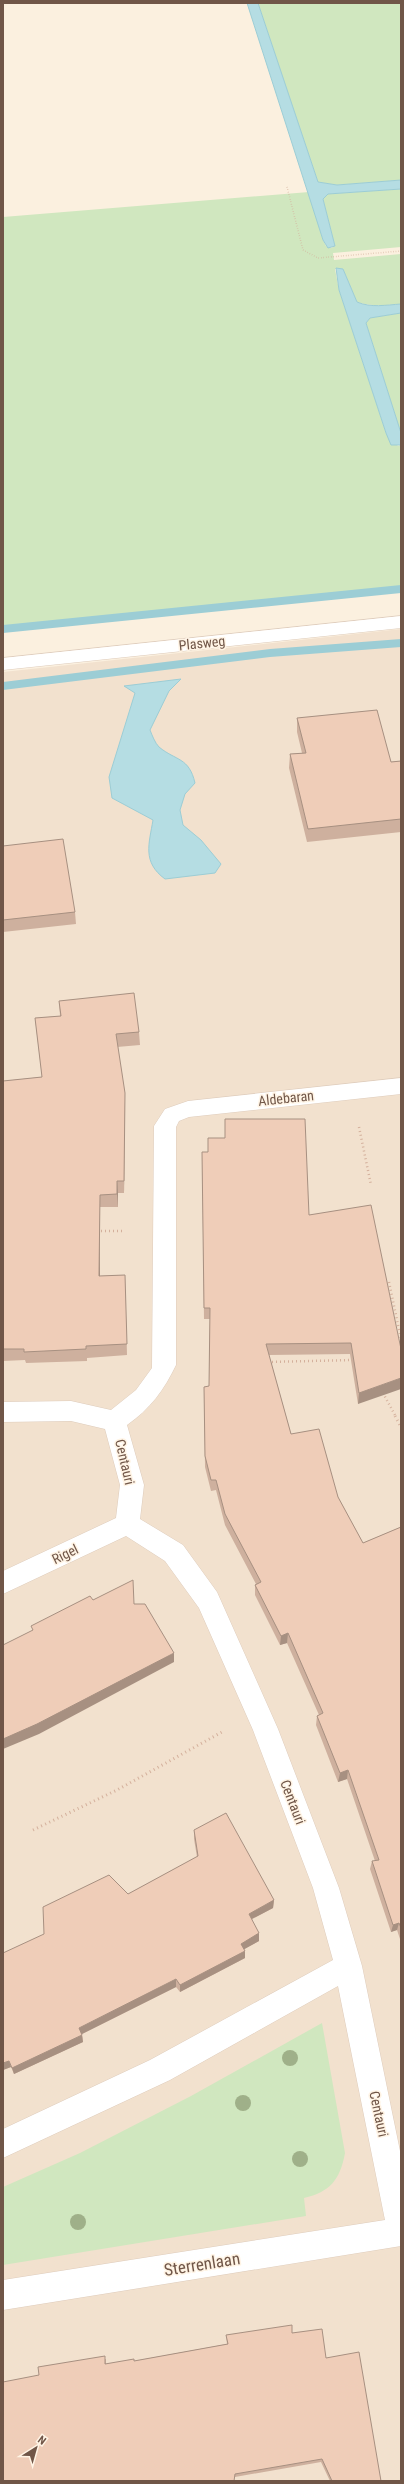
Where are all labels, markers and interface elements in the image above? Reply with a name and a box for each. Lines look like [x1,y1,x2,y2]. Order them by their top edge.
street label: Plasweg [178,633,226,653]
street label: Aldebaran [257,1087,315,1109]
street label: Centauri [112,1438,138,1486]
street label: Rigel [49,1541,81,1567]
street label: Centauri [277,1777,309,1827]
street label: Centauri [366,2090,392,2138]
street label: Sterrenlaan [163,2248,241,2280]
north arrow [16,2428,56,2468]
text: N [35,2433,49,2448]

